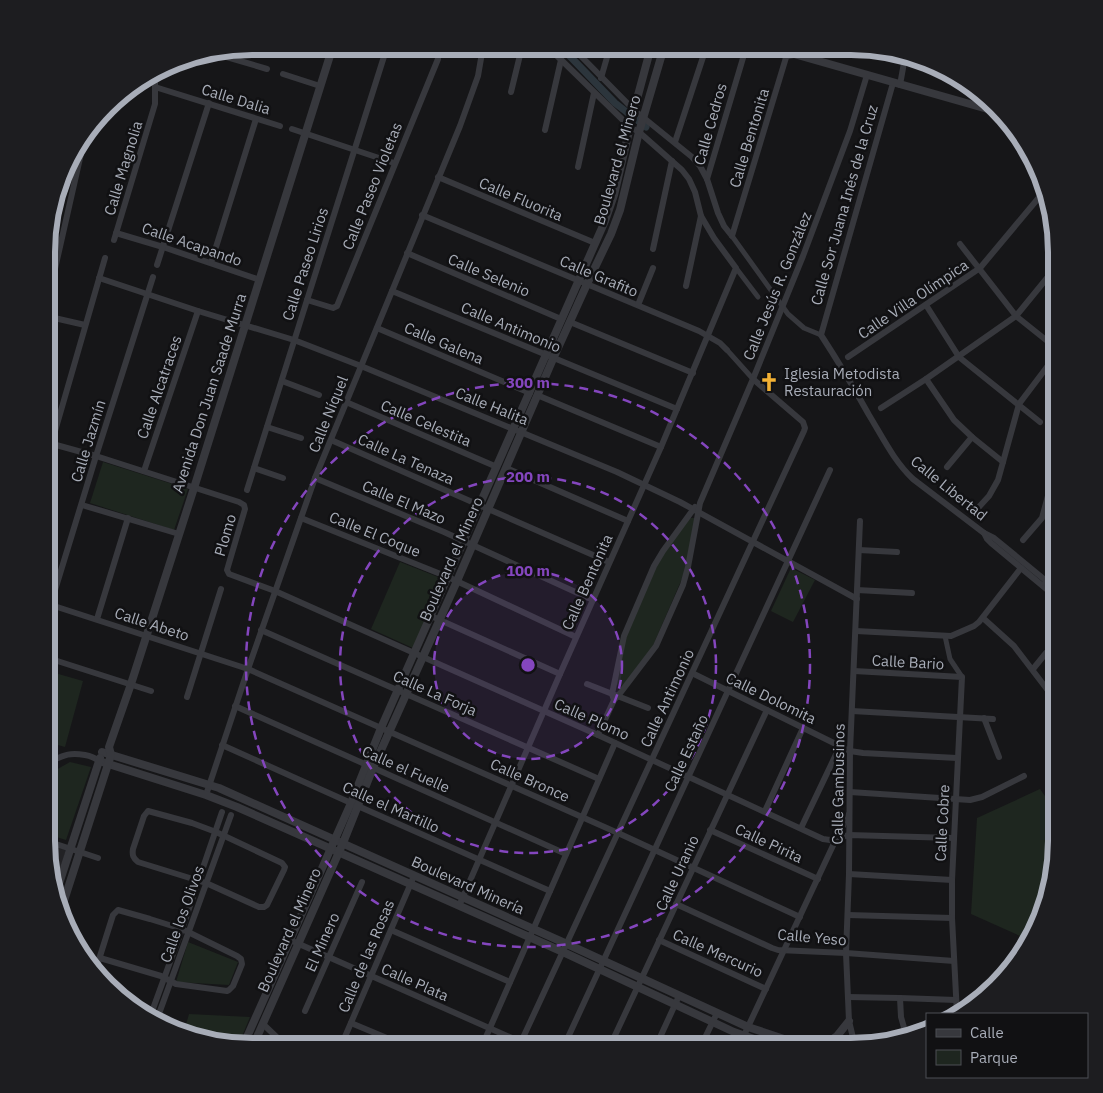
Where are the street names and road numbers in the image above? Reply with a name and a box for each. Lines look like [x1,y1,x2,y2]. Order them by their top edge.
street label: Calle Dalia [199,80,273,118]
street label: Calle Cedros [689,81,731,167]
street label: Calle Bentonita [725,86,773,190]
street label: Boulevard el Minero [589,93,645,227]
street label: Calle Sor Juana Inés de la Cruz [806,103,882,307]
street label: Calle Magnolia [100,118,146,218]
street label: Calle Paseo Violetas [338,119,406,253]
street label: Calle Fluorita [476,173,566,225]
street label: Calle Paseo Lirios [278,205,332,323]
street label: Calle Jesús R. González [739,209,816,363]
street label: Calle Acapando [139,218,245,270]
street label: Calle Selenio [445,249,533,301]
street label: Calle Grafito [557,251,641,301]
street label: Calle Villa Olímpica [854,255,972,343]
street label: Avenida Don Juan Saade Murra [168,291,250,495]
street label: Calle Antimonio [458,297,564,357]
street label: Calle Galena [401,318,487,368]
street label: Calle Alcatraces [132,333,186,441]
street label: Calle Níquel [304,373,352,455]
street label: Calle Halita [453,383,531,429]
street label: Calle Celestita [378,395,474,451]
street label: Calle Jazmín [66,397,110,485]
street label: Calle La Tenaza [355,429,457,489]
street label: Calle Libertad [907,451,991,525]
street label: Calle El Mazo [359,476,449,528]
street label: Boulevard el Minero [415,494,487,624]
street label: Calle El Coque [327,507,423,561]
street label: Plomo [210,512,240,558]
street label: Calle Bentonita [557,531,617,633]
street label: Calle Abeto [112,603,192,645]
street label: Calle Antimonio [636,646,698,750]
street label: Calle Bario [871,651,945,673]
street label: Calle La Forja [390,666,480,720]
street label: Calle Dolomita [723,668,819,728]
street label: Calle Plomo [551,694,633,744]
street label: Calle Estaño [660,711,712,795]
street label: Calle Gambusinos [827,723,849,845]
street label: Calle el Fuelle [359,741,453,797]
street label: Calle Bronce [487,754,573,806]
street label: Calle el Martillo [339,777,443,837]
street label: Calle Cobre [930,784,954,862]
street label: Calle Pirita [732,819,806,867]
street label: Calle Uranio [651,832,703,914]
street label: Boulevard Minería [409,852,527,918]
street label: Calle los Olivos [156,863,208,965]
street label: Boulevard el Minero [253,865,325,995]
street label: Calle de las Rosas [334,897,398,1015]
street label: El Minero [301,909,343,975]
street label: Calle Mercurio [670,925,766,981]
street label: Calle Yeso [777,925,847,949]
street label: Calle Plata [378,959,452,1005]

